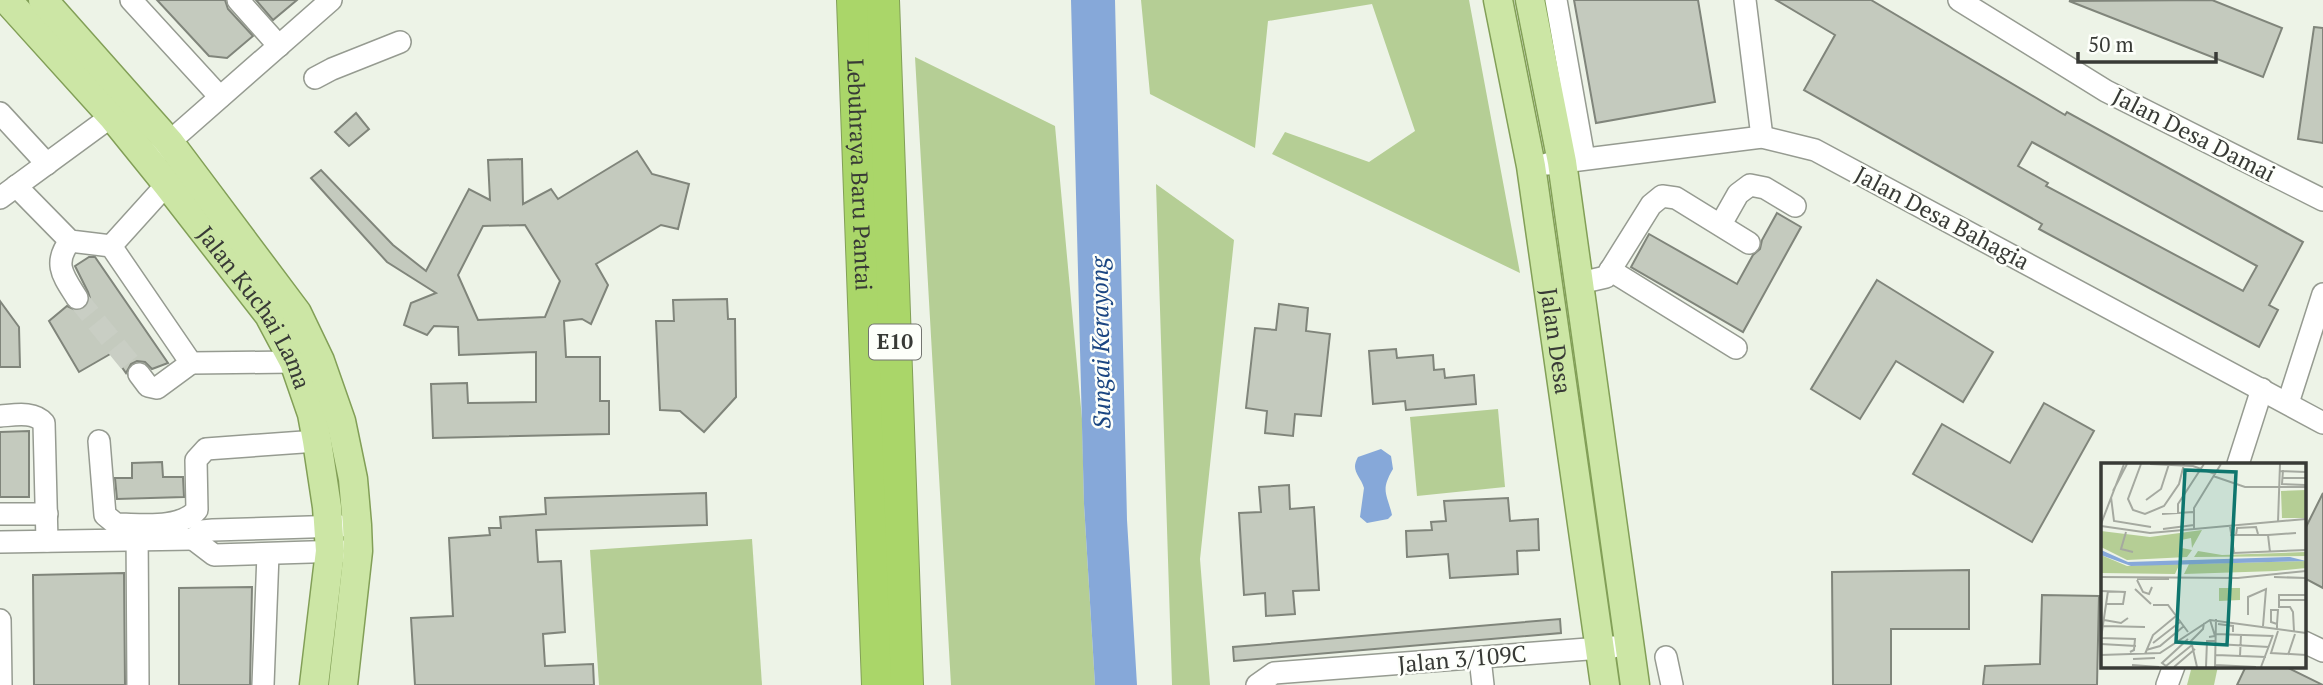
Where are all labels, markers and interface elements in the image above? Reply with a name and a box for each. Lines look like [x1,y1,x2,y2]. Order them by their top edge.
scale bar [2078,21,2216,65]
text: 50 m [2088,30,2134,58]
street label: Lebuhraya Baru Pantai [840,58,880,292]
street label: Jalan Desa Damai [2108,80,2281,189]
street label: Jalan Desa Bahagia [1849,158,2035,277]
street label: Jalan Kuchai Lama [190,219,318,393]
water label: Sungai Kerayong [1082,256,1117,429]
street label: Jalan Desa [1534,286,1579,396]
road number: E10 [869,324,921,360]
inset map [2101,463,2306,668]
street label: Jalan 3/109C [1396,637,1528,680]

